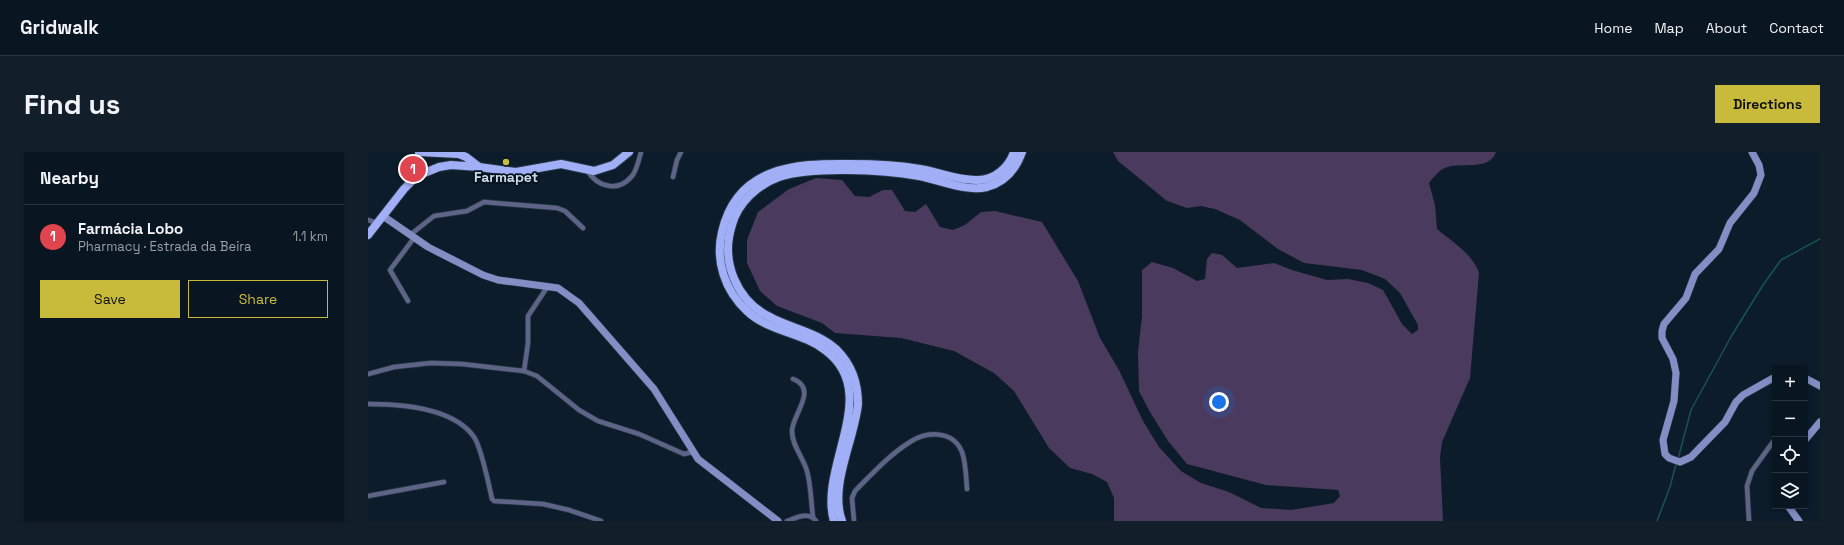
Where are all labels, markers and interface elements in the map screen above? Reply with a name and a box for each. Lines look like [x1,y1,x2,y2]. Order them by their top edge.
text: Gridwalk [20,15,99,40]
text: Home [1594,19,1632,37]
text: Map [1654,19,1684,37]
text: About [1706,19,1747,37]
text: Contact [1769,19,1824,37]
button: Directions [1715,85,1820,123]
text: Find us [24,86,121,122]
pin: 1 [400,154,426,184]
marker: Farmapet [501,157,511,167]
text: Nearby [40,167,99,189]
place label: Farmapet [474,168,538,186]
text: Farmácia Lobo [78,219,183,238]
text: 1 [50,228,56,245]
text: 1.1 km [293,228,328,245]
text: Pharmacy · Estrada da Beira [78,238,251,255]
button: Save [40,280,180,318]
button: Share [188,280,328,318]
map controls [1772,365,1808,509]
button: + [1772,365,1808,401]
your location [1209,392,1229,412]
button: − [1772,401,1808,437]
button: locate [1772,437,1808,473]
button: layers [1772,473,1808,509]

